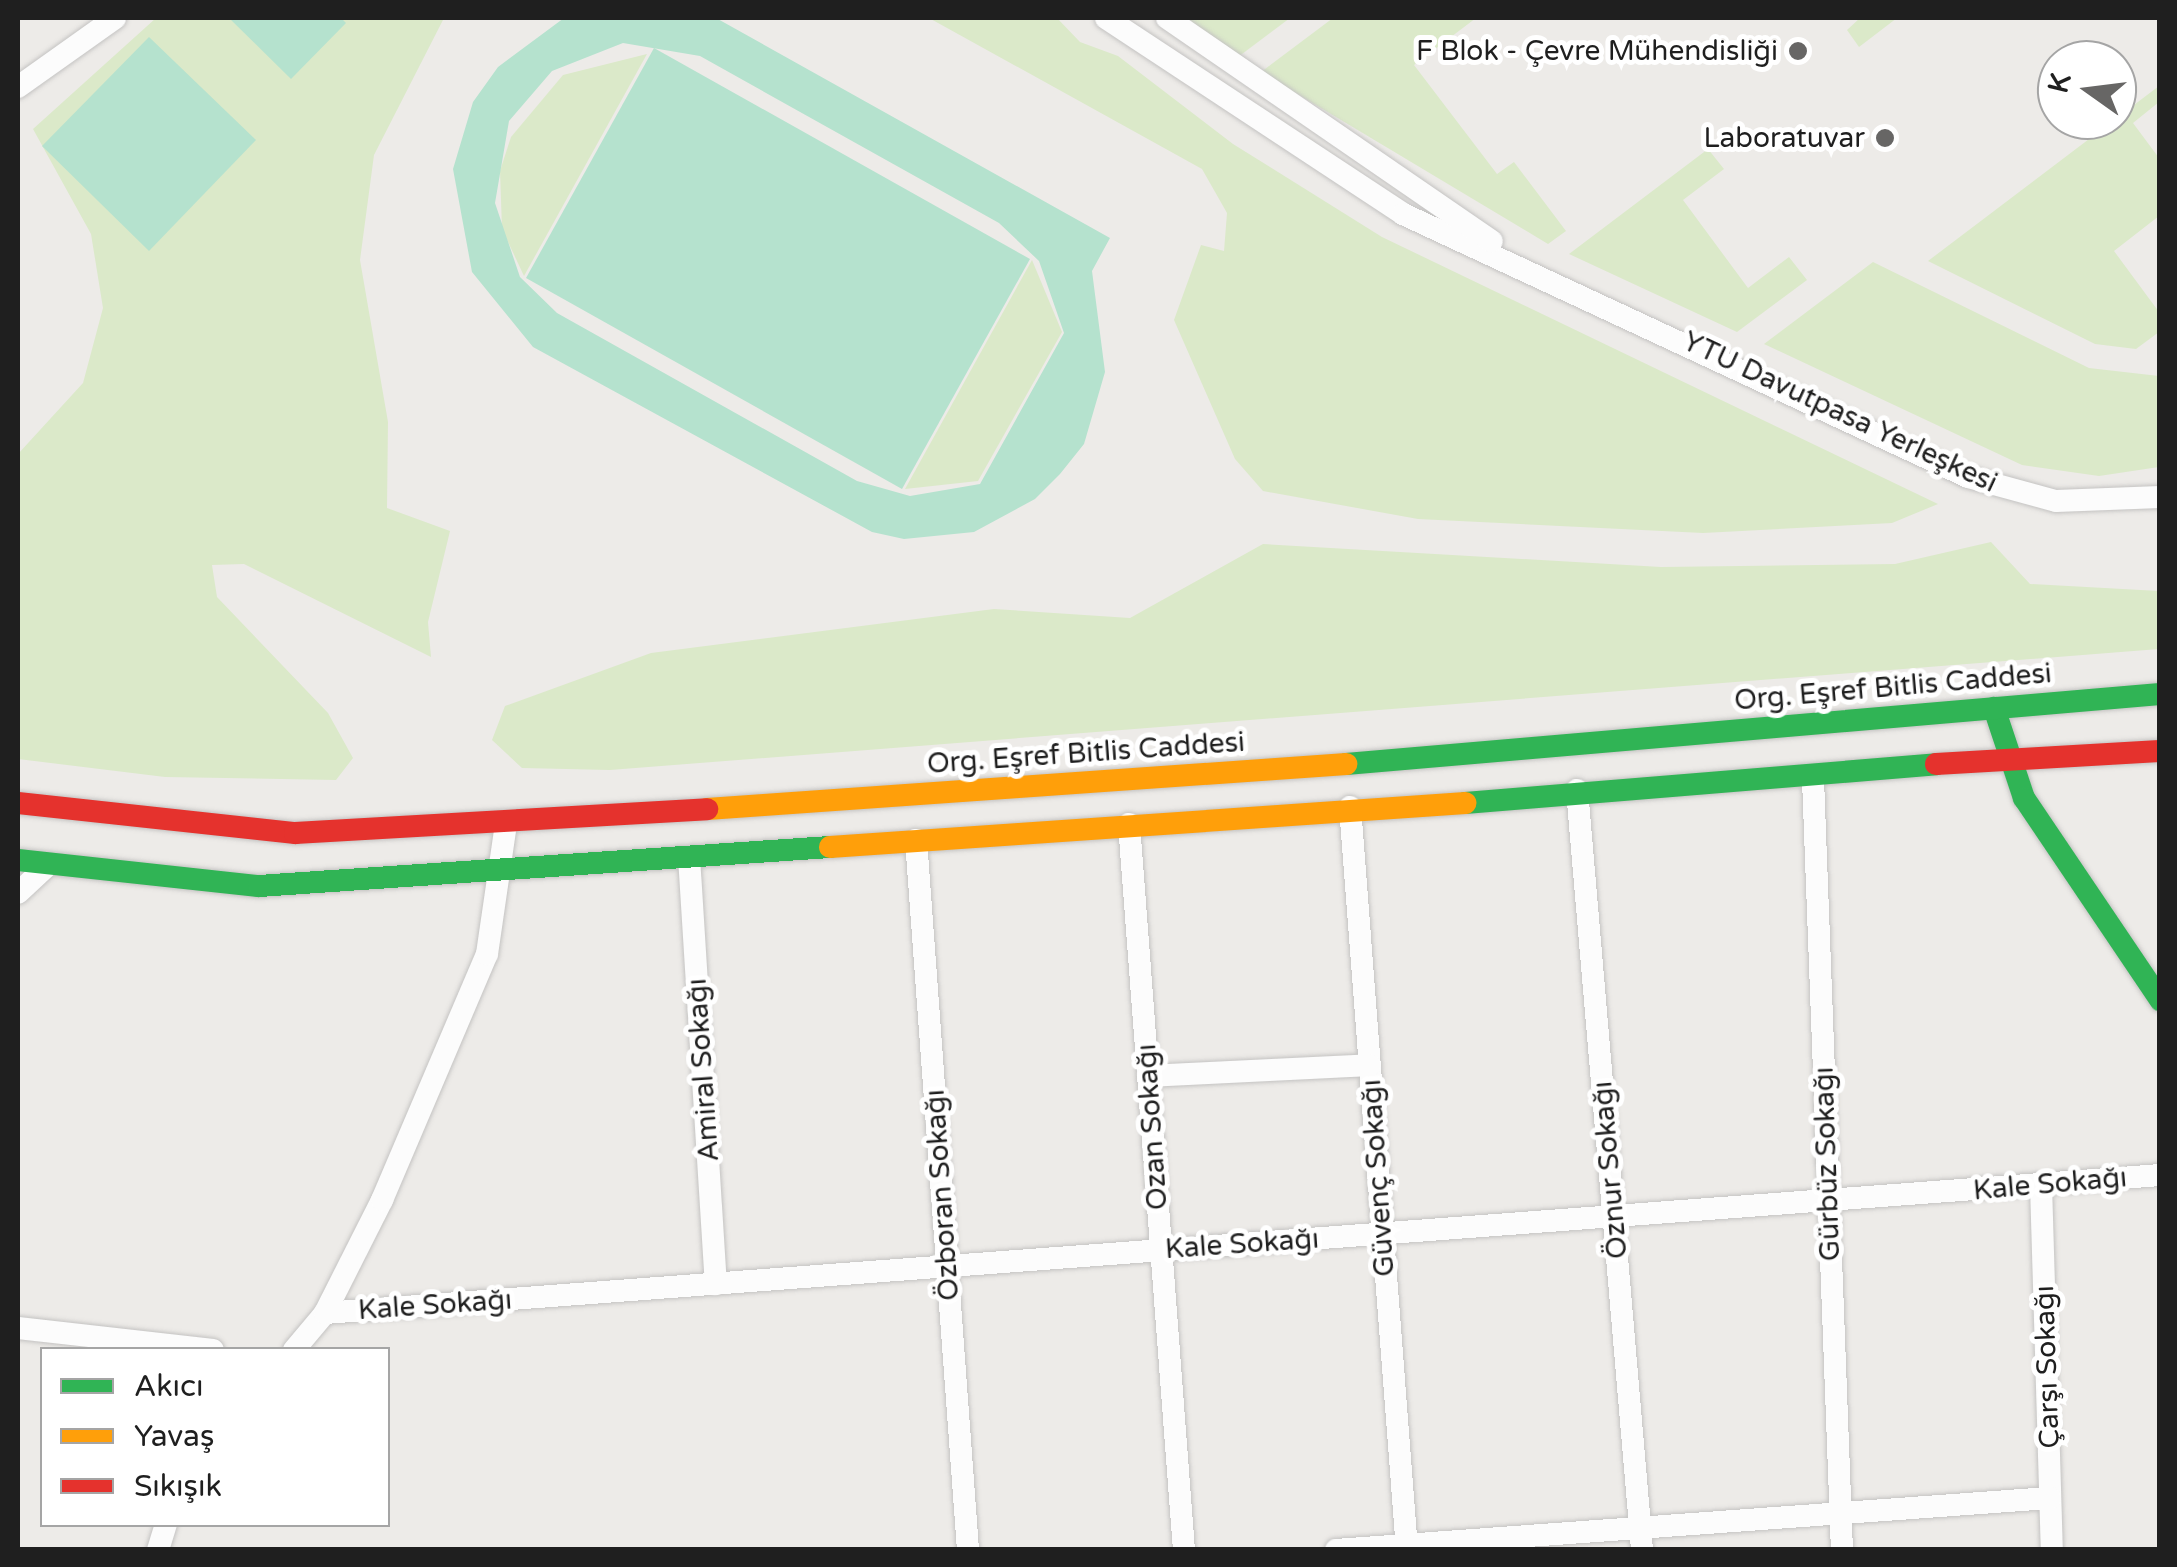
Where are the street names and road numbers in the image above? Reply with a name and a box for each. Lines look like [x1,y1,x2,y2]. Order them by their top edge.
street label: YTU Davutpasa Yerleşkesi [1677,324,2003,500]
street label: Org. Eşref Bitlis Caddesi [1733,656,2053,718]
street label: Org. Eşref Bitlis Caddesi [926,725,1246,781]
street label: Amiral Sokağı [680,977,726,1163]
street label: Ozan Sokağı [1129,1043,1175,1211]
street label: Gürbüz Sokağı [1807,1066,1847,1262]
street label: Güvenç Sokağı [1354,1078,1402,1278]
street label: Öznur Sokağı [1585,1080,1635,1260]
street label: Özboran Sokağı [918,1088,966,1302]
street label: Kale Sokağı [1972,1161,2128,1207]
street label: Kale Sokağı [1164,1222,1320,1266]
street label: Kale Sokağı [357,1283,513,1327]
street label: Çarşı Sokağı [2027,1285,2067,1449]

